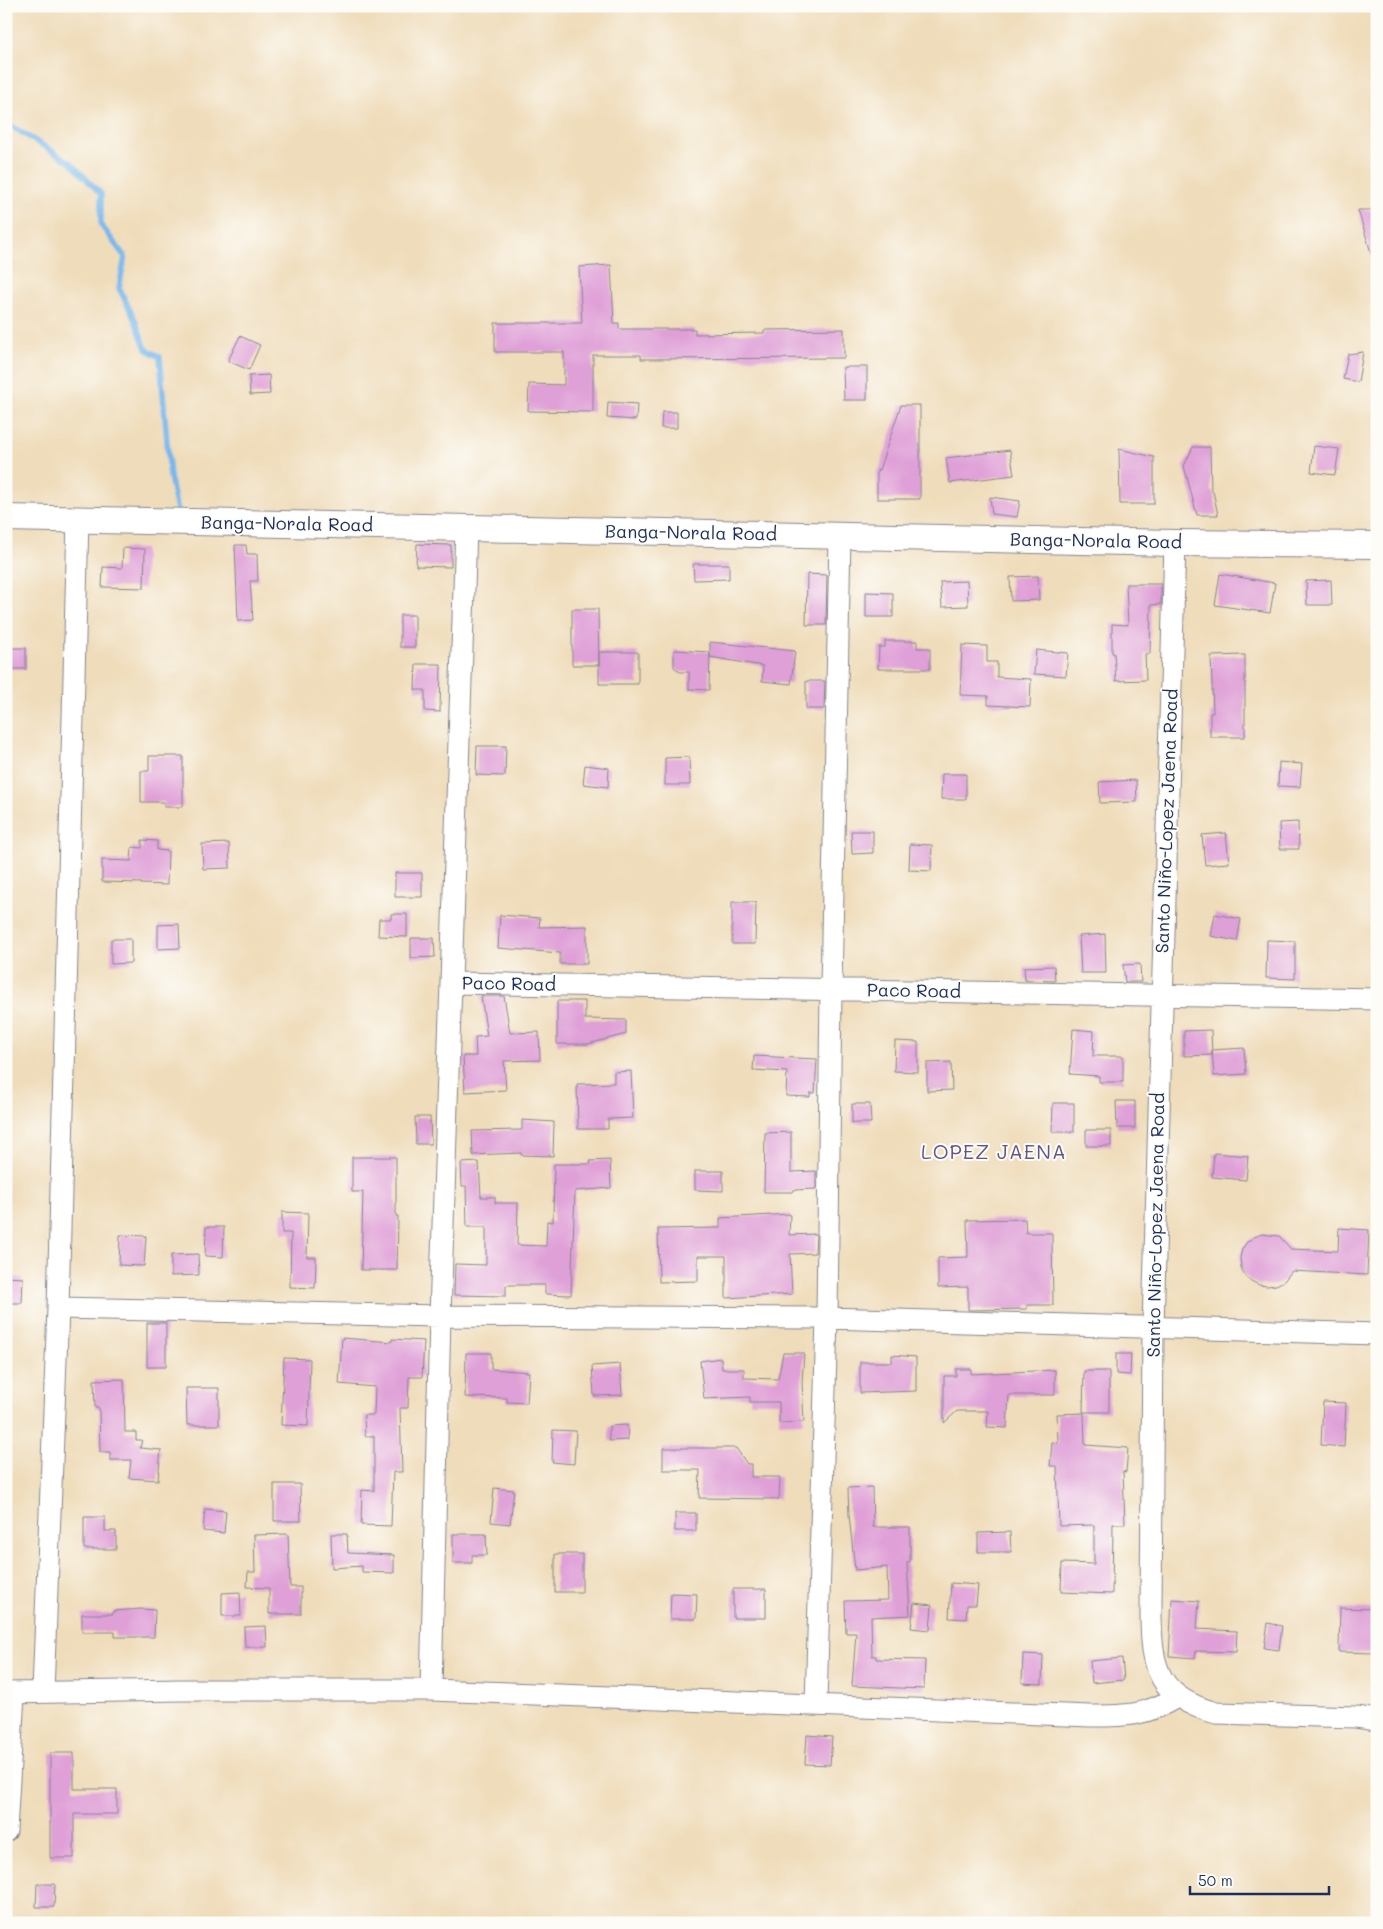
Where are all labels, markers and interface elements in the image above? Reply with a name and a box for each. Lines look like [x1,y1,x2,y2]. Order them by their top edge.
street label: Banga-Norala Road [201,509,373,537]
street label: Banga-Norala Road [605,518,777,546]
street label: Banga-Norala Road [1010,526,1182,554]
street label: Santo Niño-Lopez Jaena Road [1149,688,1183,954]
street label: Paco Road [462,970,556,996]
street label: Paco Road [867,977,961,1003]
street label: Santo Niño-Lopez Jaena Road [1141,1092,1169,1358]
district label: LOPEZ JAENA [921,1138,1067,1164]
scale bar [1190,1864,1329,1896]
text: 50 m [1198,1870,1233,1890]

